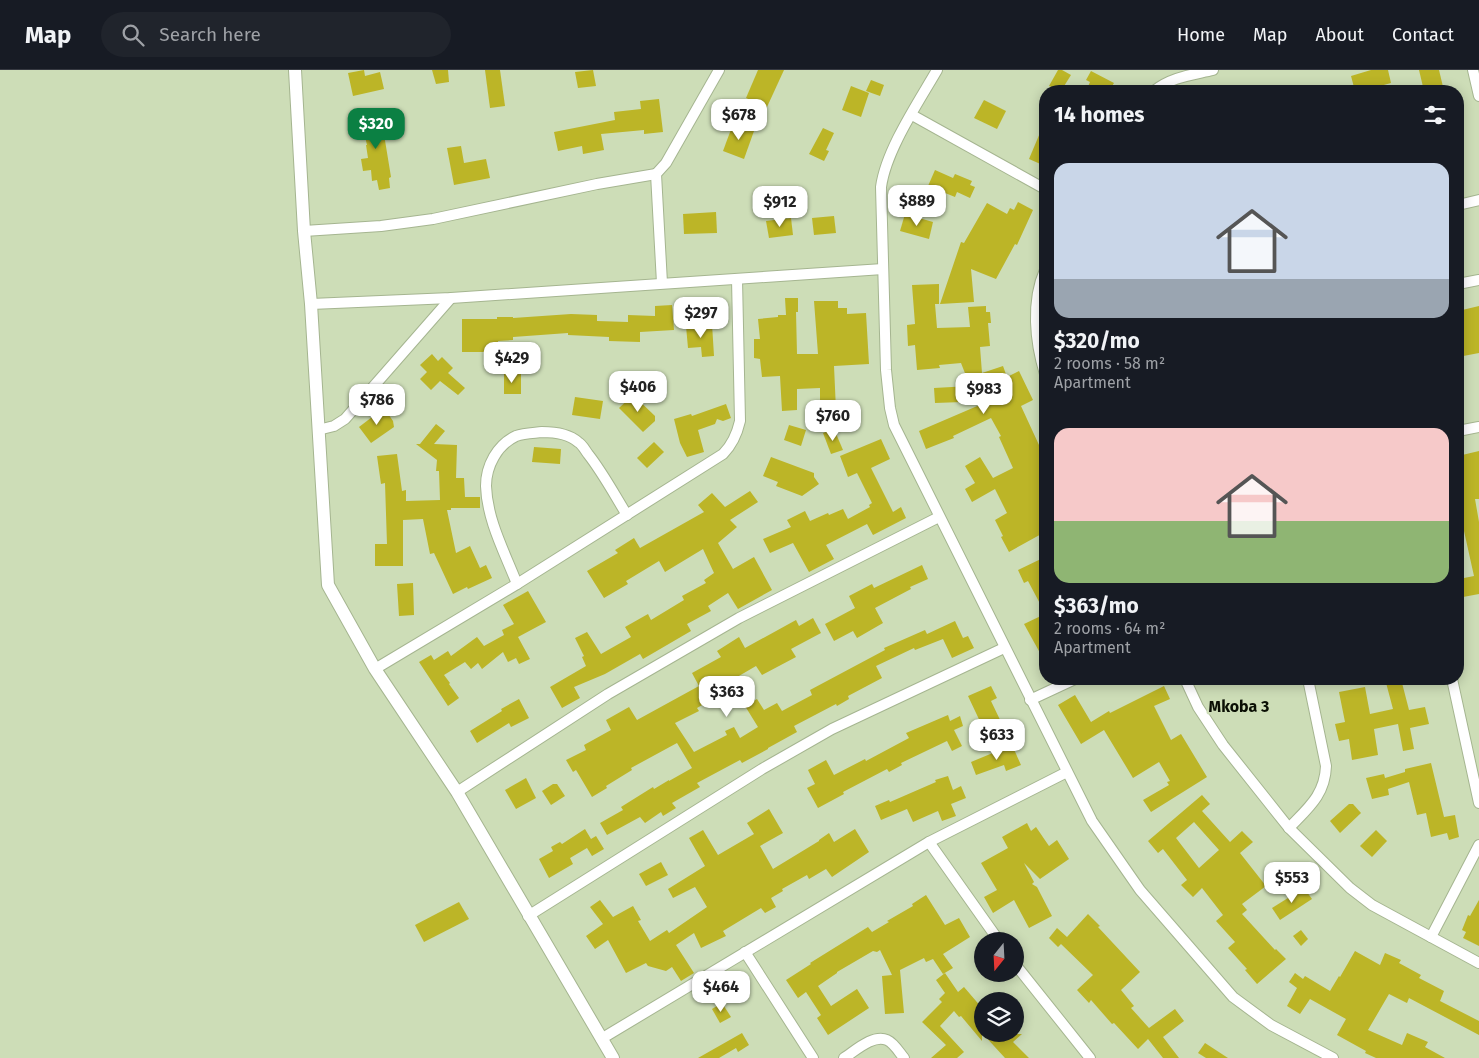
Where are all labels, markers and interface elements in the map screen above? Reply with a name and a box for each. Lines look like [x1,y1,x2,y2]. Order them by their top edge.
search box [101,12,451,57]
text: Map [25,21,71,49]
icon: search [119,21,147,49]
text: Search here [159,23,261,46]
text: Home [1177,24,1225,46]
text: Map [1253,24,1287,46]
text: About [1315,24,1364,46]
text: Contact [1392,24,1454,46]
pin: $678 [709,98,769,141]
icon: filters [1421,101,1449,129]
text: 14 homes [1054,102,1144,128]
text: $678 [722,105,756,124]
pin: $320 [346,108,406,150]
text: $320 [359,114,393,133]
pin: $889 [887,184,947,227]
pin: $912 [750,186,810,228]
text: $889 [899,191,935,210]
text: $912 [764,192,796,211]
icon: home [1207,196,1297,286]
pin: $297 [671,296,731,339]
text: $297 [685,303,718,322]
text: $320/mo [1054,328,1140,354]
pin: $429 [482,342,542,384]
text: $429 [495,348,529,367]
text: 2 rooms · 58 m² [1054,354,1165,373]
pin: $406 [608,370,668,413]
pin: $983 [954,372,1014,415]
text: Apartment [1054,373,1131,392]
text: $406 [620,377,656,396]
text: $983 [966,379,1002,398]
pin: $786 [347,384,407,426]
text: $786 [360,390,394,409]
pin: $760 [803,400,863,442]
text: $760 [816,406,850,425]
icon: home [1207,461,1297,551]
text: $363/mo [1054,593,1139,619]
text: 2 rooms · 64 m² [1054,619,1165,638]
text: Apartment [1054,638,1131,657]
pin: $363 [697,676,757,718]
text: $363 [710,682,744,701]
district label: Mkoba 3 [1209,697,1269,716]
pin: $633 [967,718,1027,761]
text: $633 [980,725,1014,744]
pin: $553 [1262,862,1322,904]
text: $553 [1275,868,1309,887]
north arrow [974,932,1024,982]
map controls [974,932,1024,1042]
pin: $464 [691,970,751,1013]
text: $464 [703,977,739,996]
button: layers [974,992,1024,1042]

